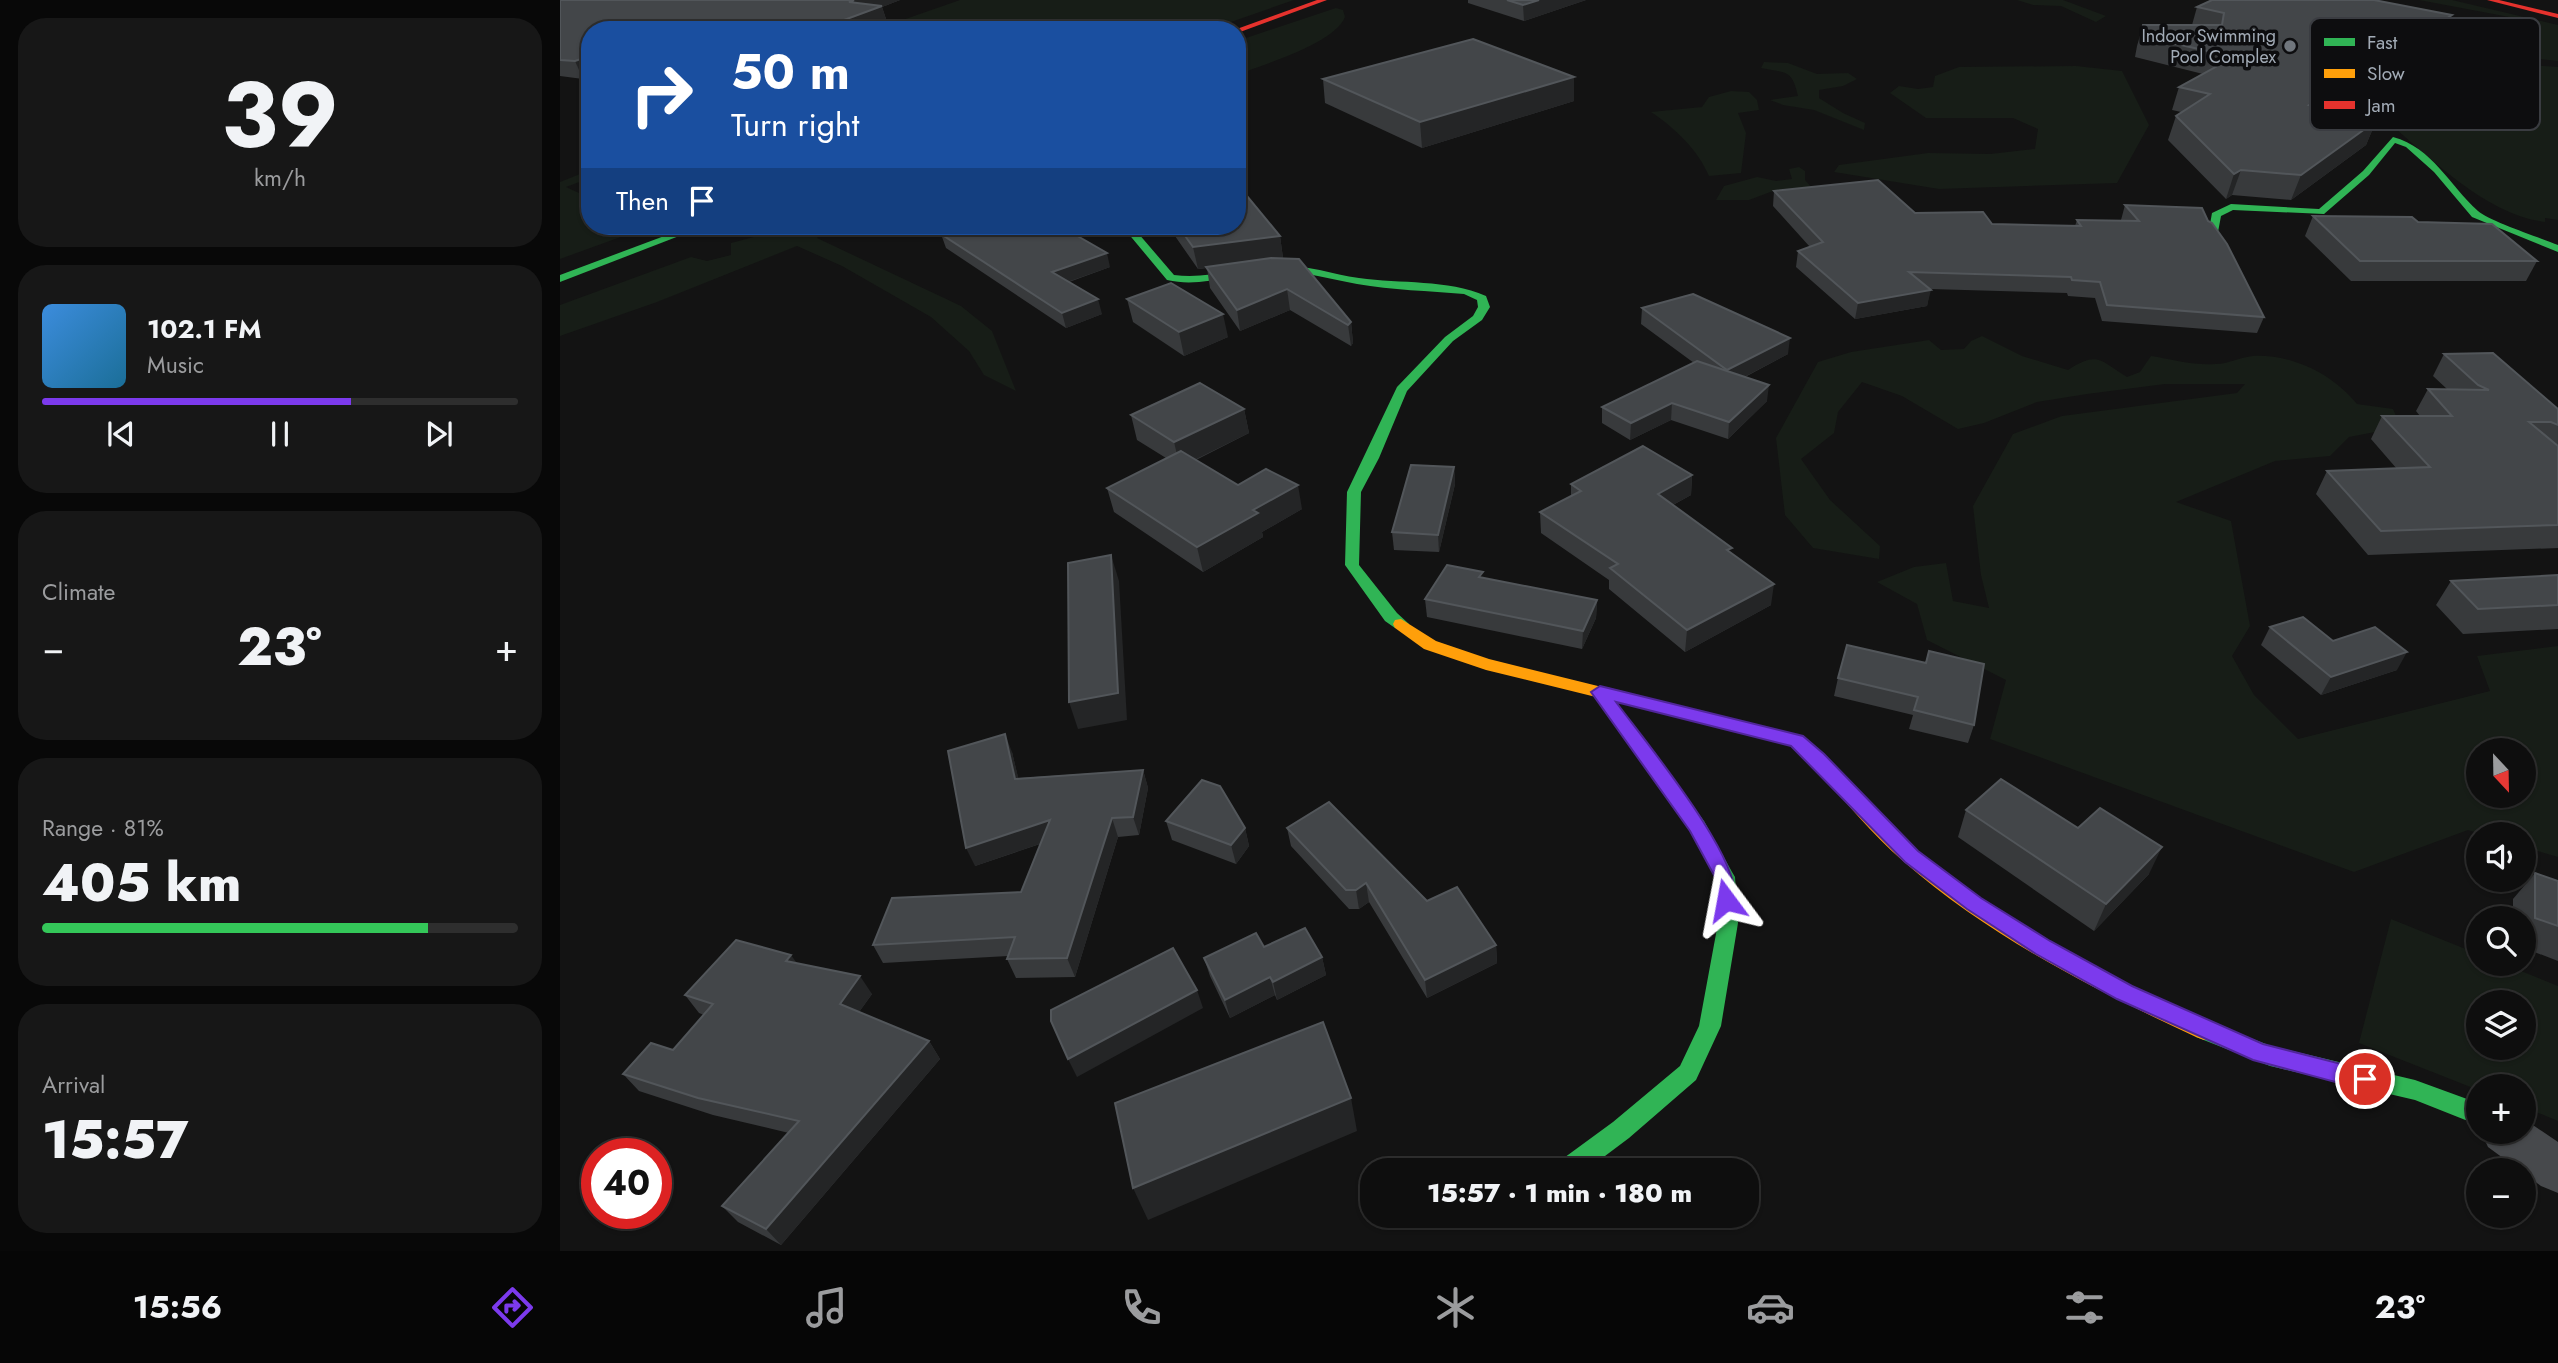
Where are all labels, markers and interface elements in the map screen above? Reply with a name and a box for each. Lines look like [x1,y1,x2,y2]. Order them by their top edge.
legend [2310,18,2540,130]
place label: Indoor Swimming Pool Complex [2141,23,2276,70]
text: Fast [2367,29,2398,56]
text: 50 m [731,37,850,107]
marker: Indoor Swimming Pool Complex [2282,38,2298,54]
icon: right [616,49,707,140]
text: 39 [221,50,339,181]
text: Slow [2367,60,2405,87]
text: Jam [2364,92,2396,119]
text: Turn right [731,102,860,148]
text: km/h [254,161,306,195]
text: Then [616,182,669,220]
icon: arrive [683,182,721,220]
text: 102.1 FM [147,310,261,348]
text: Music [147,348,204,382]
icon: previous [102,415,140,453]
icon: pause [261,415,299,453]
icon: next [420,415,458,453]
text: Climate [42,575,115,609]
text: 23° [237,609,322,685]
text: − [42,620,64,675]
text: + [495,620,518,675]
north arrow [2466,738,2536,808]
map controls [2466,738,2536,1228]
text: Range · 81% [42,811,164,845]
button: sound [2466,822,2536,892]
text: 405 km [42,845,241,921]
position arrow [1689,863,1763,937]
button: search [2466,906,2536,976]
button: layers [2466,990,2536,1060]
pin [2335,1049,2395,1109]
icon: arrive [2346,1060,2384,1098]
text: Arrival [42,1068,105,1102]
button: + [2466,1074,2536,1144]
text: 15:57 [42,1102,189,1178]
speed limit sign: 40 [581,1138,672,1229]
button: − [2466,1158,2536,1228]
text: 15:57 · 1 min · 180 m [1427,1174,1692,1212]
icon: directions [488,1283,537,1332]
icon: music [802,1283,851,1332]
icon: phone [1117,1283,1166,1332]
icon: climate [1431,1283,1480,1332]
icon: car [1746,1283,1795,1332]
icon: filters [2060,1283,2109,1332]
text: 15:56 [133,1284,222,1330]
text: 23° [2375,1284,2425,1330]

